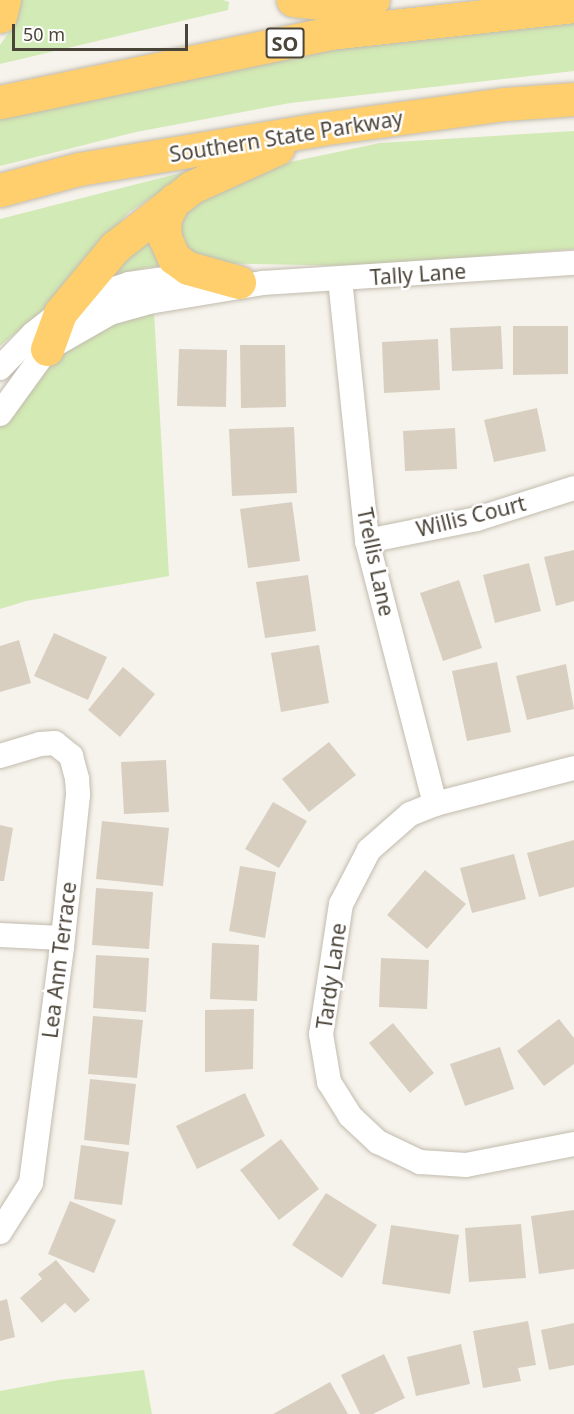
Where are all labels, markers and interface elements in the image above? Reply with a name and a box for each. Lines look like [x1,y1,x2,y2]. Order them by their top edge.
scale bar [15,12,190,50]
text: 50 m [23,22,65,46]
road number: SO [266,26,304,60]
street label: Southern State Parkway [168,105,404,167]
street label: Tally Lane [369,258,467,290]
street label: Willis Court [414,490,528,542]
street label: Trellis Lane [352,506,400,618]
street label: Lea Ann Terrace [37,880,81,1040]
street label: Tardy Lane [311,921,351,1031]

